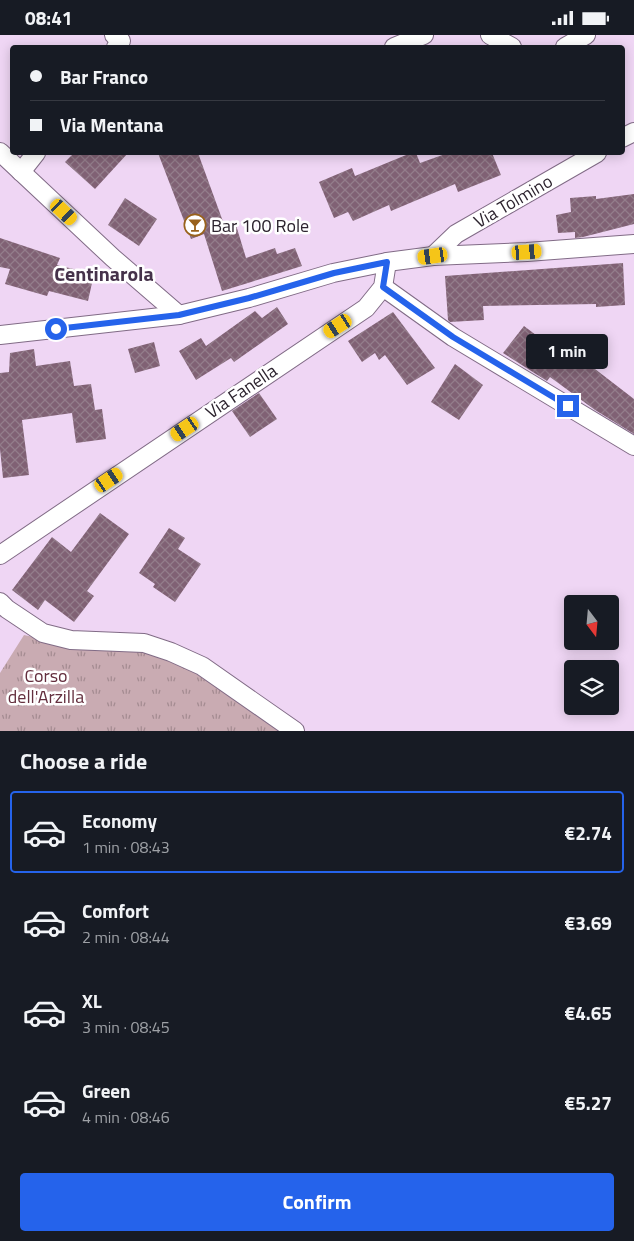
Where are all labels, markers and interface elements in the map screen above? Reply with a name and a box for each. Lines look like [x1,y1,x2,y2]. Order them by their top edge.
text: 08:41 [25,3,72,32]
text: Bar Franco [60,62,148,91]
text: Via Mentana [60,110,163,139]
street label: Via Tolmino [469,168,557,234]
car [47,196,80,228]
place label: Bar 100 Role [211,212,309,239]
bar icon: Bar 100 Role [183,213,207,237]
car [511,243,542,261]
car [417,246,448,266]
district label: Centinarola [54,258,154,289]
car [321,312,354,340]
route start [45,318,67,340]
callout: 1 min [527,333,609,369]
text: 1 min [548,339,586,363]
street label: Via Fanella [200,357,282,425]
route end [557,395,579,417]
car [168,414,201,444]
car [92,465,125,495]
north arrow [564,595,619,650]
map controls [564,595,619,715]
button: layers [564,660,619,715]
park label: Corso dell'Arzilla [8,662,84,710]
text: Choose a ride [20,744,147,778]
text: Economy [82,806,157,835]
icon: car [22,810,67,855]
text: €2.74 [565,818,612,847]
text: 1 min · 08:43 [82,835,170,859]
text: Comfort [82,896,149,925]
icon: car [22,900,67,945]
text: €3.69 [565,908,612,937]
text: 2 min · 08:44 [82,925,170,949]
text: XL [82,986,102,1015]
icon: car [22,990,67,1035]
text: €4.65 [565,998,612,1027]
text: 3 min · 08:45 [82,1015,170,1039]
text: Green [82,1076,131,1105]
icon: car [22,1080,67,1125]
text: €5.27 [565,1088,612,1117]
text: 4 min · 08:46 [82,1105,170,1129]
button: Confirm [20,1173,614,1231]

